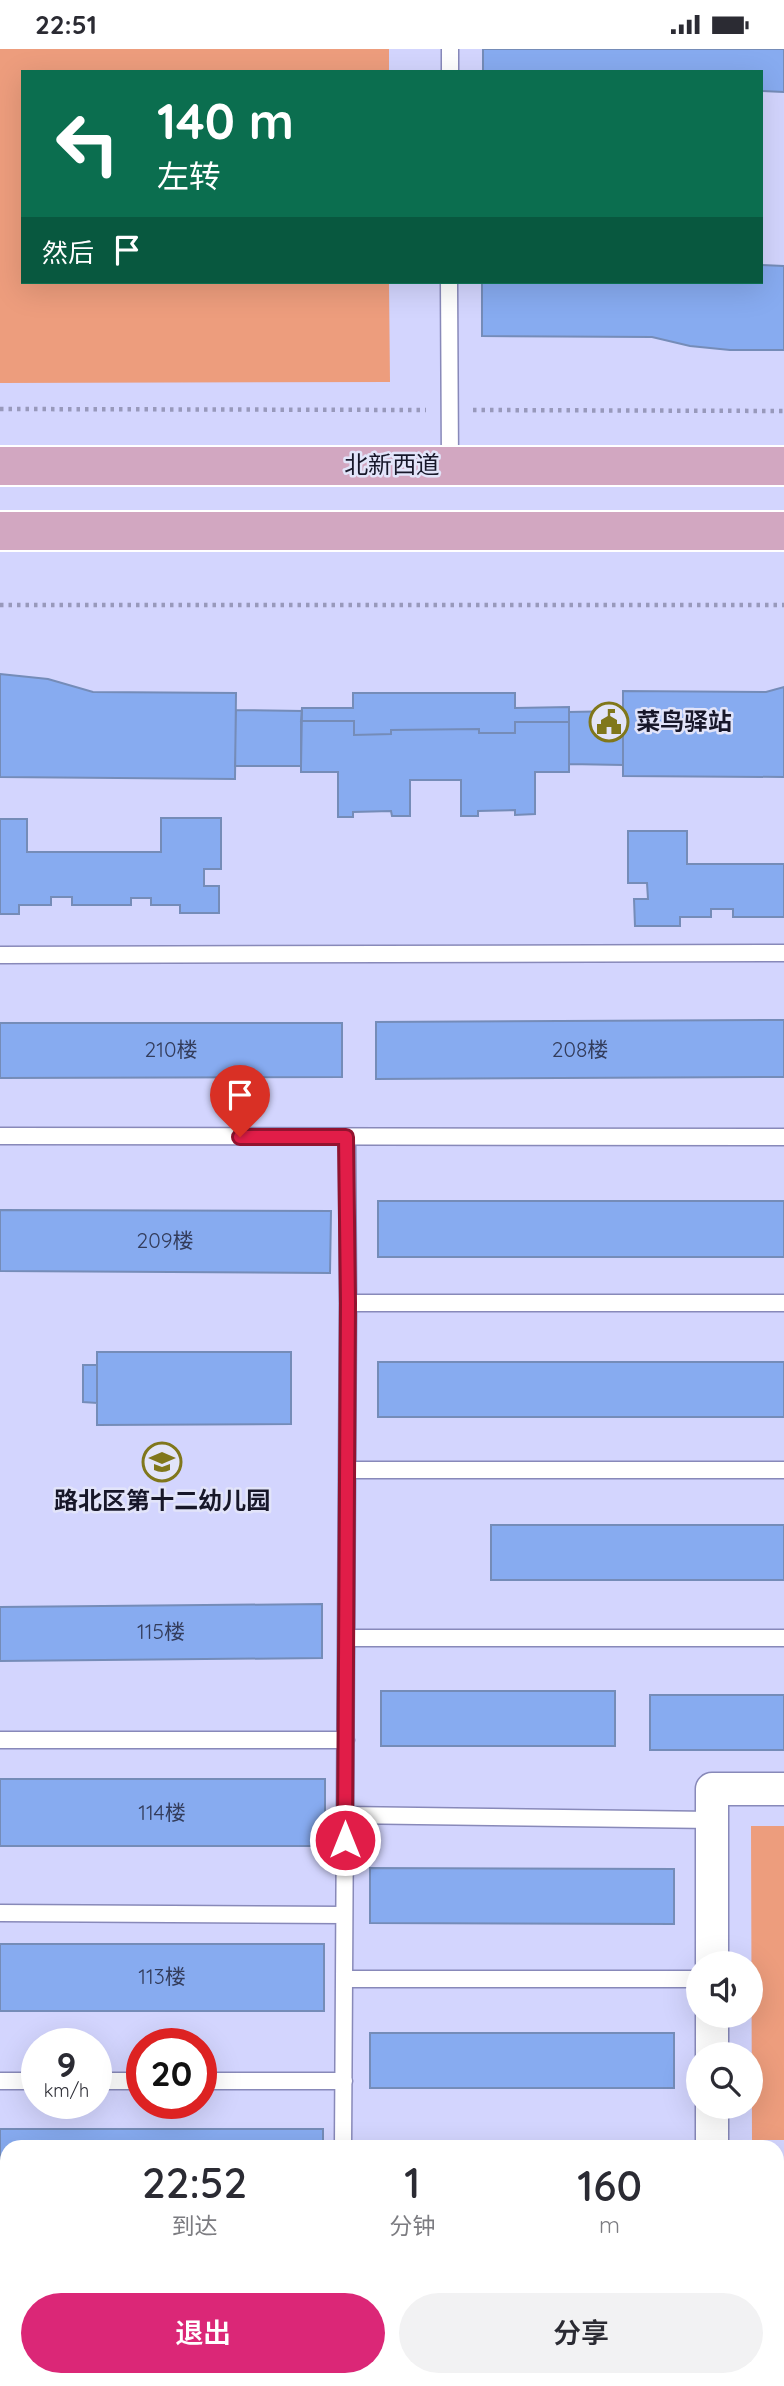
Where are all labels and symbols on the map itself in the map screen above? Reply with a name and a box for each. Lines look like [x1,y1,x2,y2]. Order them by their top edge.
street label: 北新西道 [344,449,440,479]
public building icon: 菜鸟驿站 [588,701,630,743]
place label: 菜鸟驿站 [636,706,732,736]
house number: 210楼 [145,1036,197,1062]
house number: 208楼 [552,1036,608,1062]
pin [210,1065,270,1137]
house number: 209楼 [137,1227,193,1253]
school or university icon: 路北区第十二幼儿园 [141,1441,183,1483]
place label: 路北区第十二幼儿园 [54,1485,270,1515]
house number: 115楼 [137,1618,185,1644]
house number: 114楼 [138,1799,186,1825]
position arrow [308,1803,382,1877]
house number: 113楼 [138,1963,186,1989]
speed limit sign: 20 [126,2028,217,2119]

